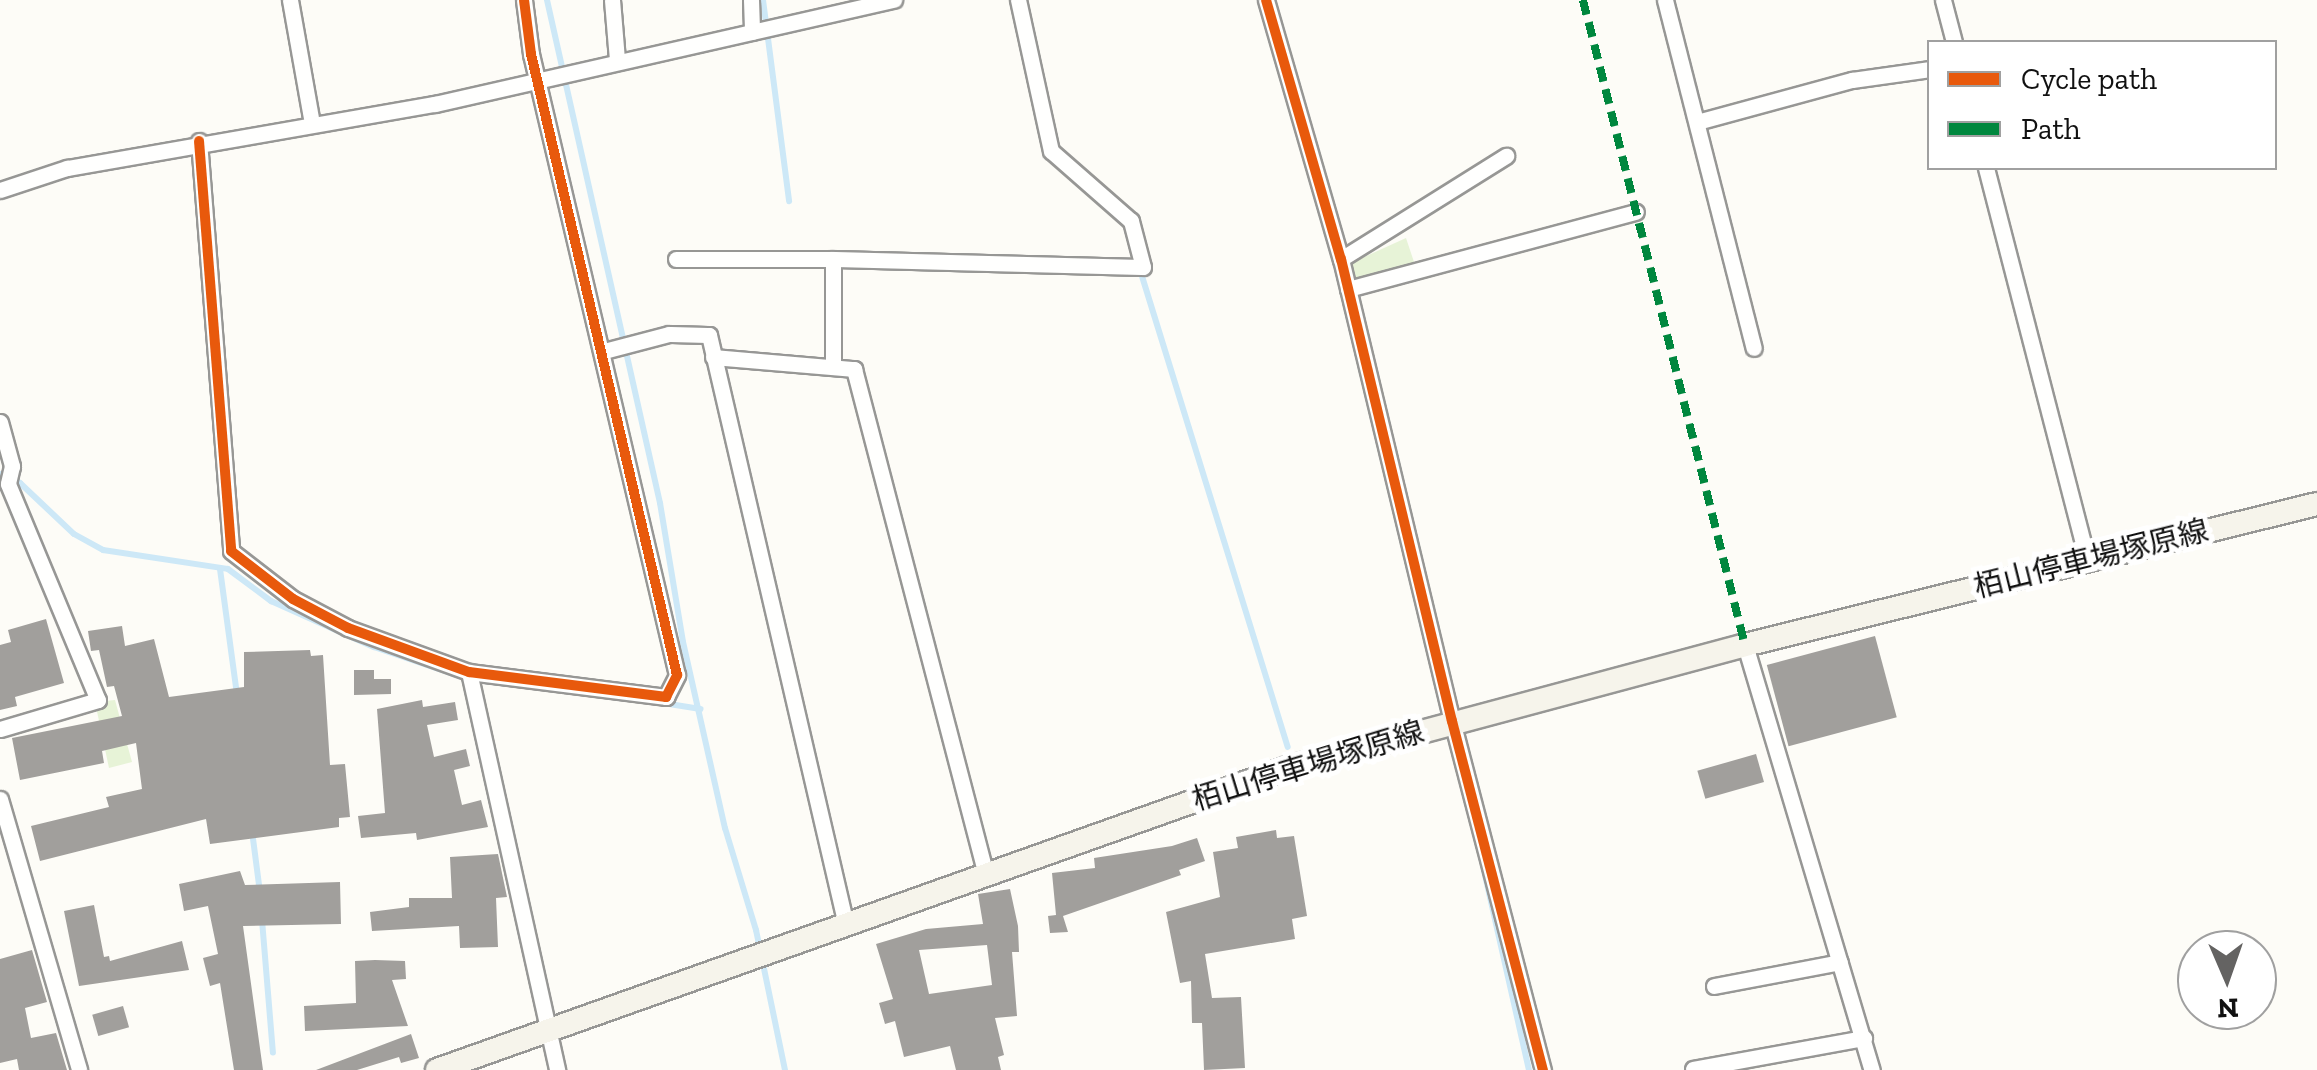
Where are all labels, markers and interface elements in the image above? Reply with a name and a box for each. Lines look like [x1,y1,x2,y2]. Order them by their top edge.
legend [1927,40,2277,170]
text: Cycle path [2021,61,2157,97]
text: Path [2021,111,2080,147]
street label: 栢山停車場塚原線 [1970,513,2212,605]
street label: 栢山停車場塚原線 [1188,714,1428,818]
north arrow [2177,930,2277,1030]
text: N [2217,992,2239,1025]

